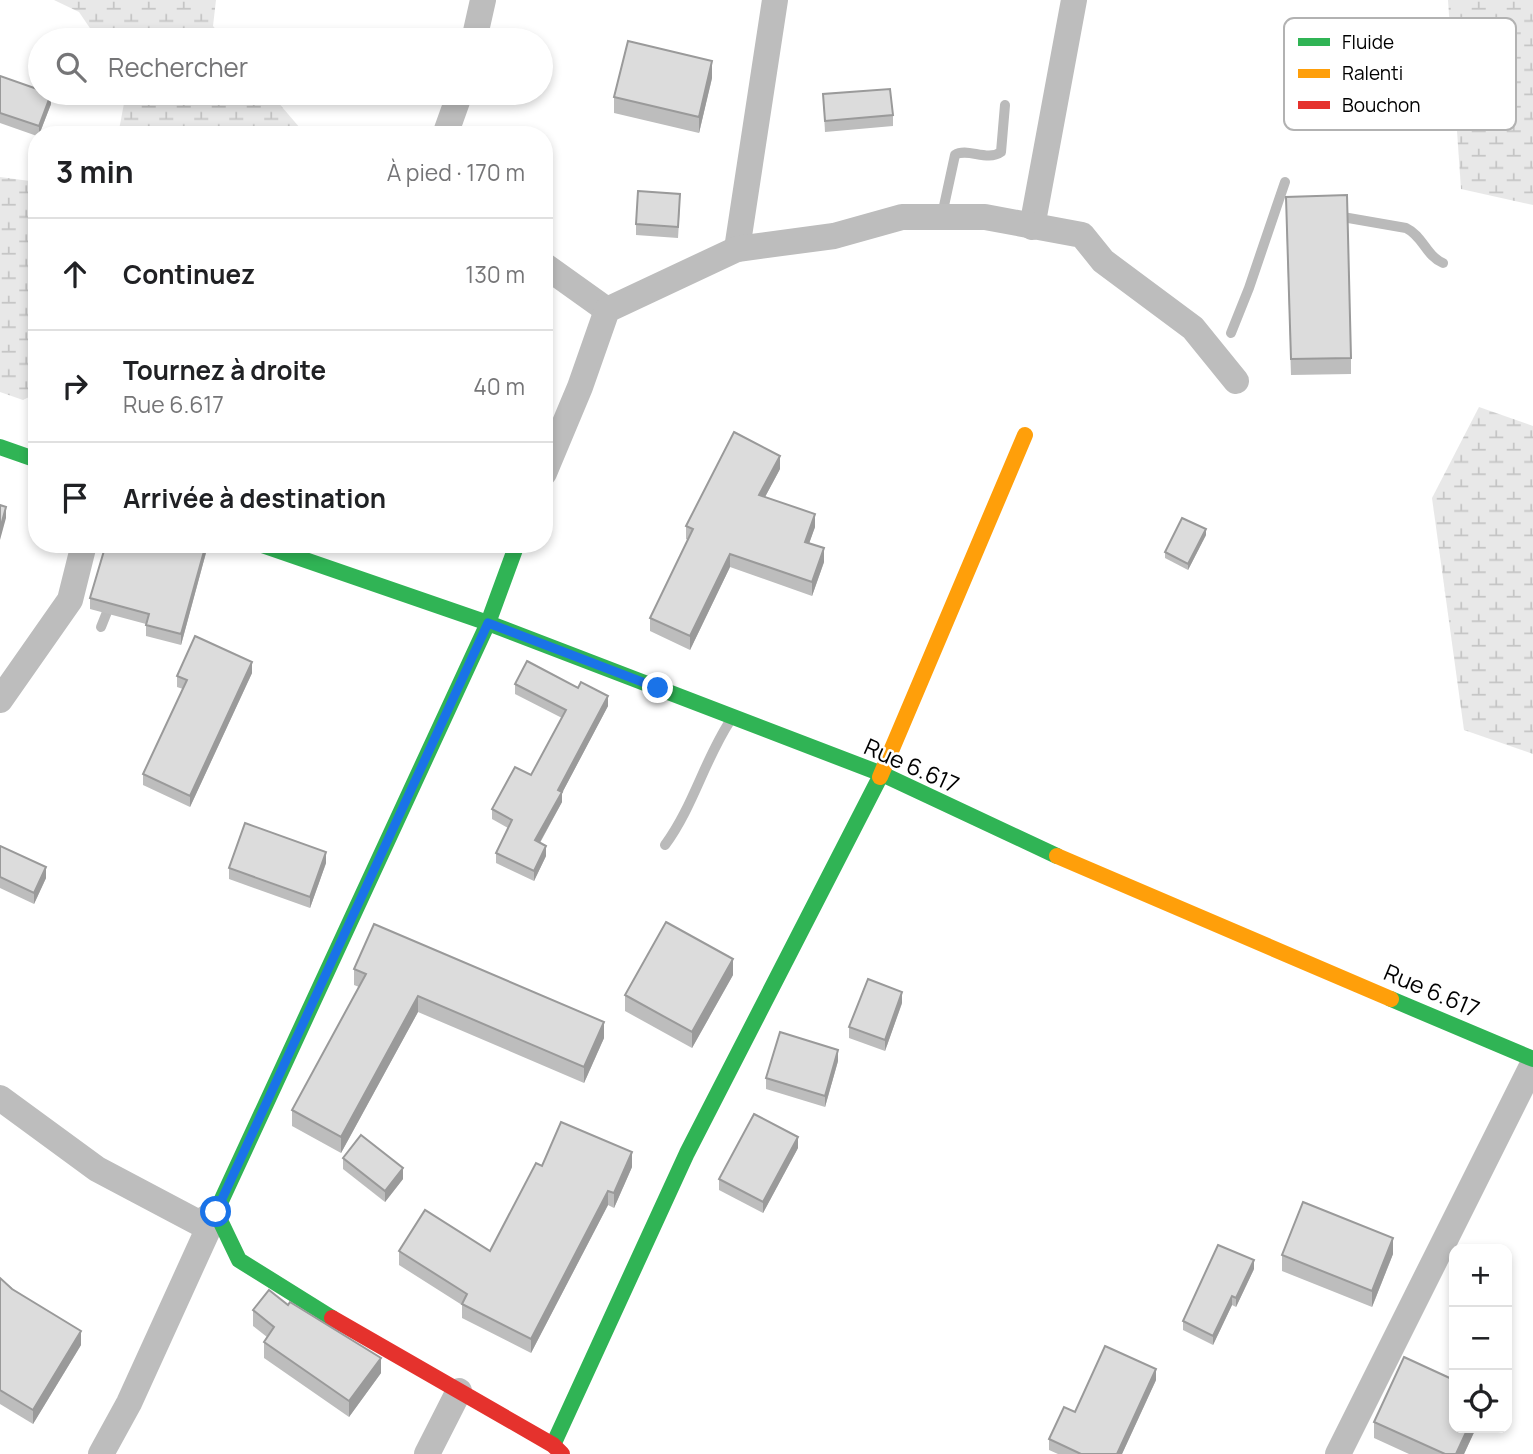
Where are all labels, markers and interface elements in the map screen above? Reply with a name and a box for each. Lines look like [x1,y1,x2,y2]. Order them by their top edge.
legend [1284,18,1516,130]
search box [28,28,553,105]
text: Fluide [1342,29,1394,55]
icon: search [52,48,90,86]
text: Rechercher [108,49,248,85]
text: Ralenti [1342,60,1403,86]
text: Bouchon [1342,92,1421,118]
text: 3 min [56,151,134,192]
text: À pied · 170 m [387,156,525,188]
icon: ahead [56,255,94,293]
text: Continuez [123,256,255,292]
text: 130 m [465,258,525,290]
text: Tournez à droite [123,352,326,388]
icon: right [56,367,94,405]
text: 40 m [473,370,525,402]
text: Rue 6.617 [123,388,224,420]
icon: arrive [56,479,94,517]
text: Arrivée à destination [123,480,386,516]
route end [642,672,673,703]
street label: Rue 6.617 [859,730,965,800]
street label: Rue 6.617 [1379,956,1485,1024]
route start [200,1196,231,1227]
map controls [1449,1244,1512,1433]
button: + [1449,1244,1512,1307]
button: − [1449,1307,1512,1370]
button: locate [1449,1370,1512,1433]

